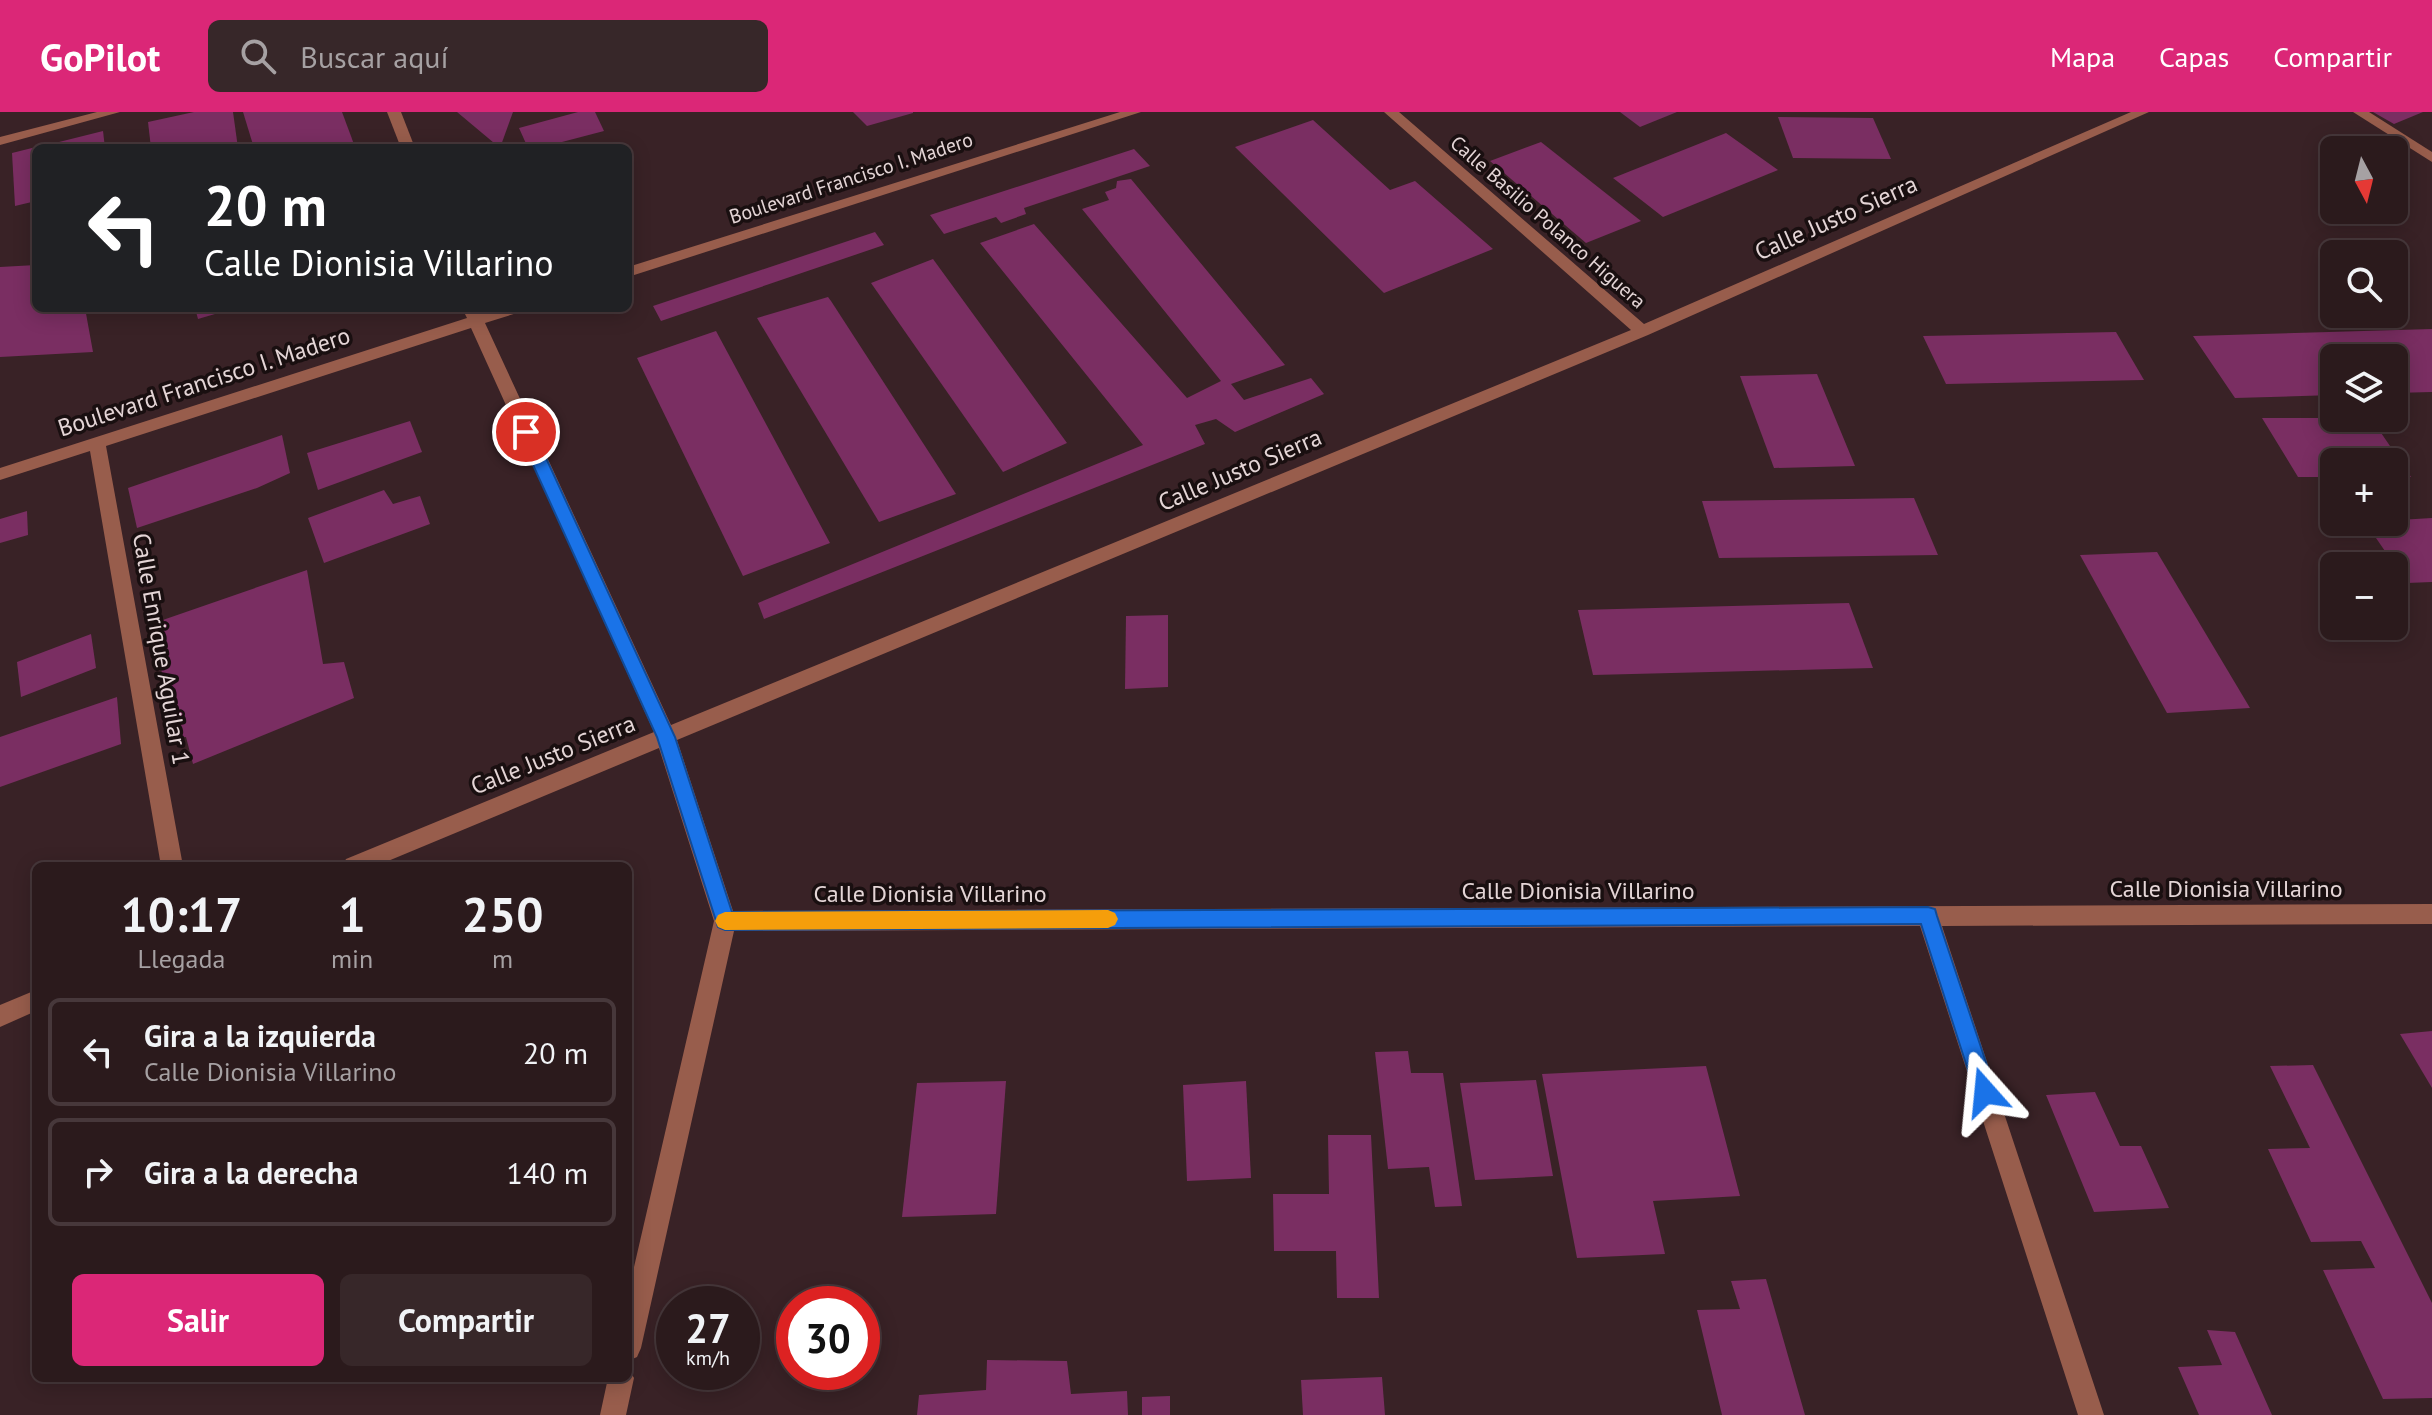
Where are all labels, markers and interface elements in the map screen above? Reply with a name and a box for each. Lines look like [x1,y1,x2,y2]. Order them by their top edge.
search box [208,20,768,92]
text: GoPilot [40,32,160,81]
icon: search [236,34,280,78]
text: Buscar aquí [300,37,449,76]
text: Mapa [2050,38,2115,75]
text: Capas [2159,38,2229,75]
text: Compartir [2273,38,2392,75]
street label: Boulevard Francisco I. Madero [726,126,976,230]
street label: Calle Basilio Polanco Higuera [1445,130,1651,314]
north arrow [2320,136,2408,224]
map controls [2320,136,2408,640]
street label: Calle Justo Sierra [1750,168,1922,267]
text: 20 m [204,169,327,241]
icon: left [72,176,176,280]
text: Calle Dionisia Villarino [204,239,554,286]
button: search [2320,240,2408,328]
street label: Boulevard Francisco I. Madero [54,320,354,443]
button: layers [2320,344,2408,432]
pin [492,398,560,466]
icon: arrive [504,410,548,454]
street label: Calle Justo Sierra [1153,421,1326,518]
button: + [2320,448,2408,536]
street label: Calle Enrique Aguilar 1 [126,531,197,767]
button: − [2320,552,2408,640]
street label: Calle Justo Sierra [466,707,640,802]
street label: Calle Dionisia Villarino [2109,873,2343,904]
street label: Calle Dionisia Villarino [1461,875,1695,906]
street label: Calle Dionisia Villarino [813,878,1047,909]
text: 10:17 [121,883,242,945]
text: 1 [338,883,366,945]
text: 250 [462,883,543,945]
text: Llegada [138,942,225,975]
text: min [331,942,373,975]
text: m [492,942,513,975]
text: Gira a la izquierda [144,1016,376,1055]
icon: left [76,1030,120,1074]
text: 20 m [523,1033,588,1072]
position arrow [1943,1050,2027,1134]
text: Calle Dionisia Villarino [144,1055,397,1088]
icon: right [76,1150,120,1194]
text: Gira a la derecha [144,1153,358,1192]
text: 140 m [507,1153,588,1192]
button: Salir [72,1274,324,1366]
button: Compartir [340,1274,592,1366]
speed limit sign: 30 [776,1286,880,1390]
text: 27 [685,1302,731,1354]
text: km/h [686,1345,730,1371]

